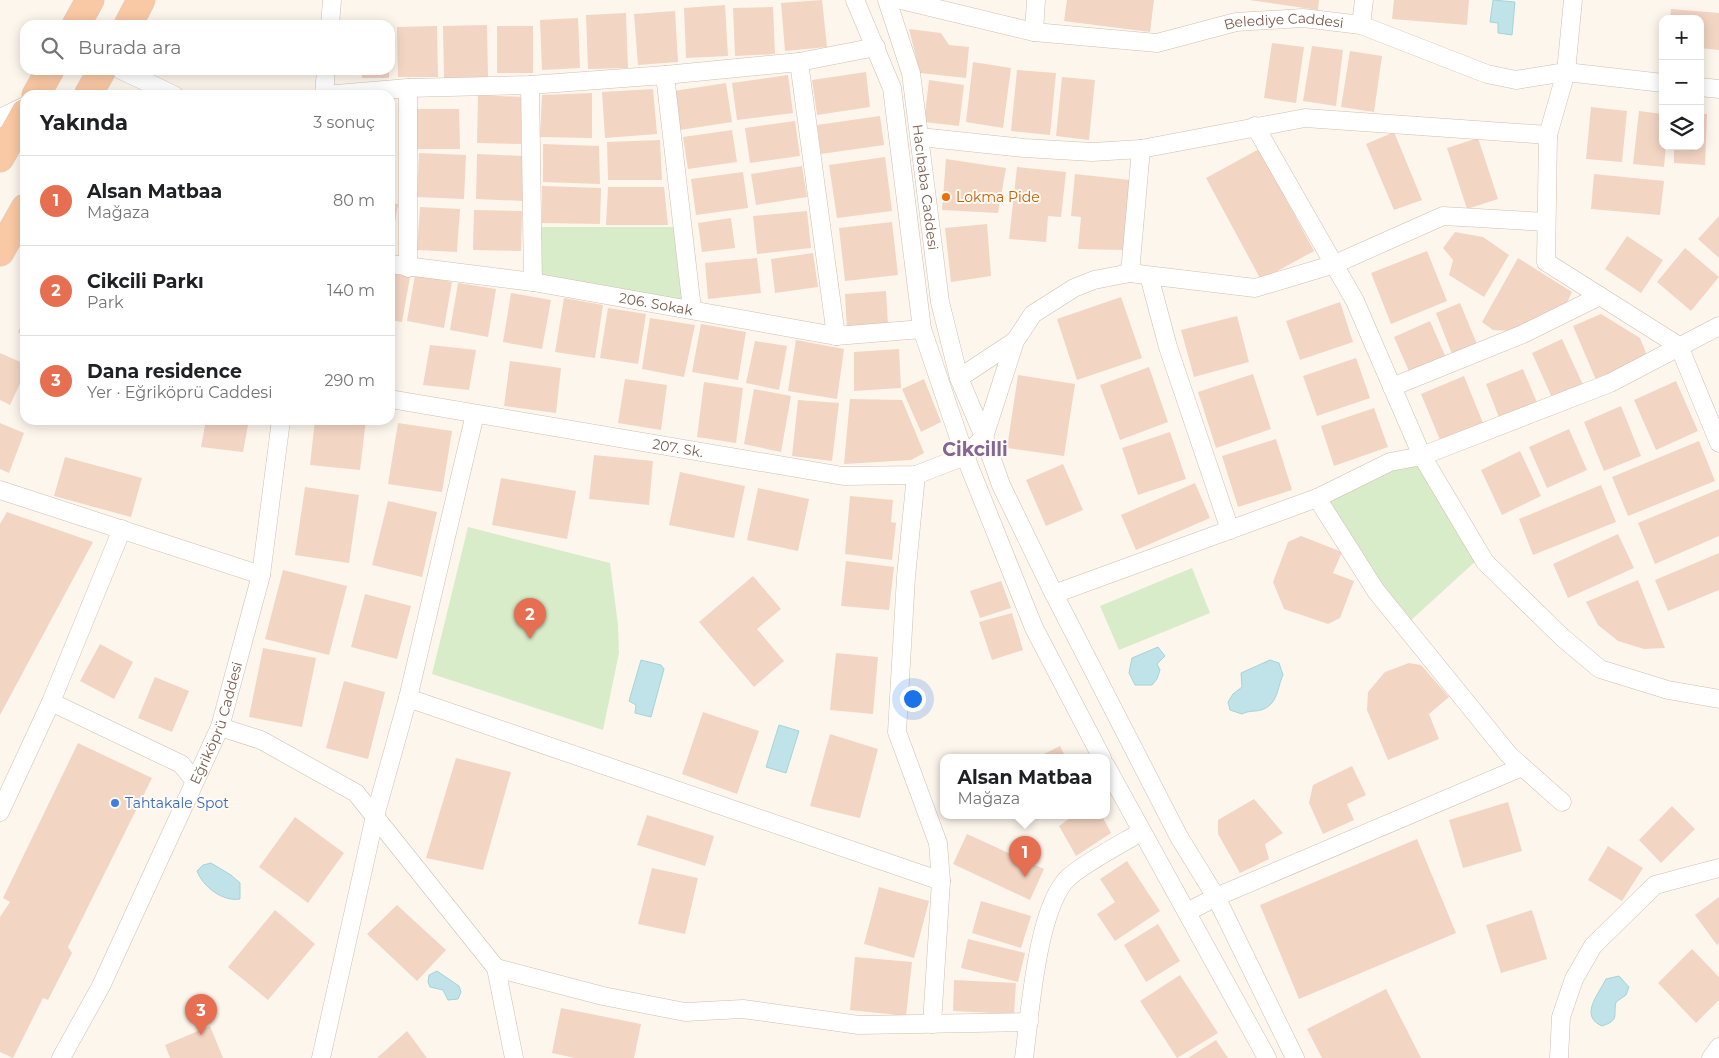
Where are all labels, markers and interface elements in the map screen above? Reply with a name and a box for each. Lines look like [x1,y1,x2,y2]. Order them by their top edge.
street label: Belediye Caddesi [1222,9,1345,34]
map controls [1659,15,1704,150]
button: + [1659,15,1704,60]
search box [20,20,395,75]
icon: search [38,34,66,62]
text: Burada ara [78,36,182,59]
button: − [1659,60,1704,105]
button: layers [1659,105,1704,150]
text: Yakında [40,110,128,135]
text: 3 sonuç [313,113,375,132]
street label: Hacıbaba Caddesi [909,123,942,251]
text: Alsan Matbaa [87,180,222,203]
place label: Lokma Pide [956,188,1040,206]
text: 1 [53,191,59,210]
text: 80 m [333,191,375,210]
marker: Lokma Pide [940,191,952,203]
text: Mağaza [87,203,150,222]
text: Cikcili Parkı [87,270,204,293]
text: 2 [51,281,61,300]
text: 140 m [327,281,375,300]
street label: 206. Sokak [618,288,695,319]
text: Park [87,293,124,312]
text: Dana residence [87,360,242,383]
text: 3 [51,371,61,390]
text: 290 m [324,371,375,390]
text: Yer · Eğriköprü Caddesi [87,383,272,402]
street label: 207. Sk. [651,435,705,461]
district label: Cikcilli [942,438,1008,461]
pin: 2 [514,598,546,639]
street label: Eğriköprü Caddesi [186,660,246,787]
your location [900,686,926,712]
popup [940,754,1110,819]
text: Alsan Matbaa [957,766,1093,789]
text: Mağaza [957,789,1020,808]
place label: Tahtakale Spot [125,794,229,812]
marker: Tahtakale Spot [109,797,121,809]
pin: 1 [1009,836,1041,877]
pin: 3 [185,994,217,1035]

